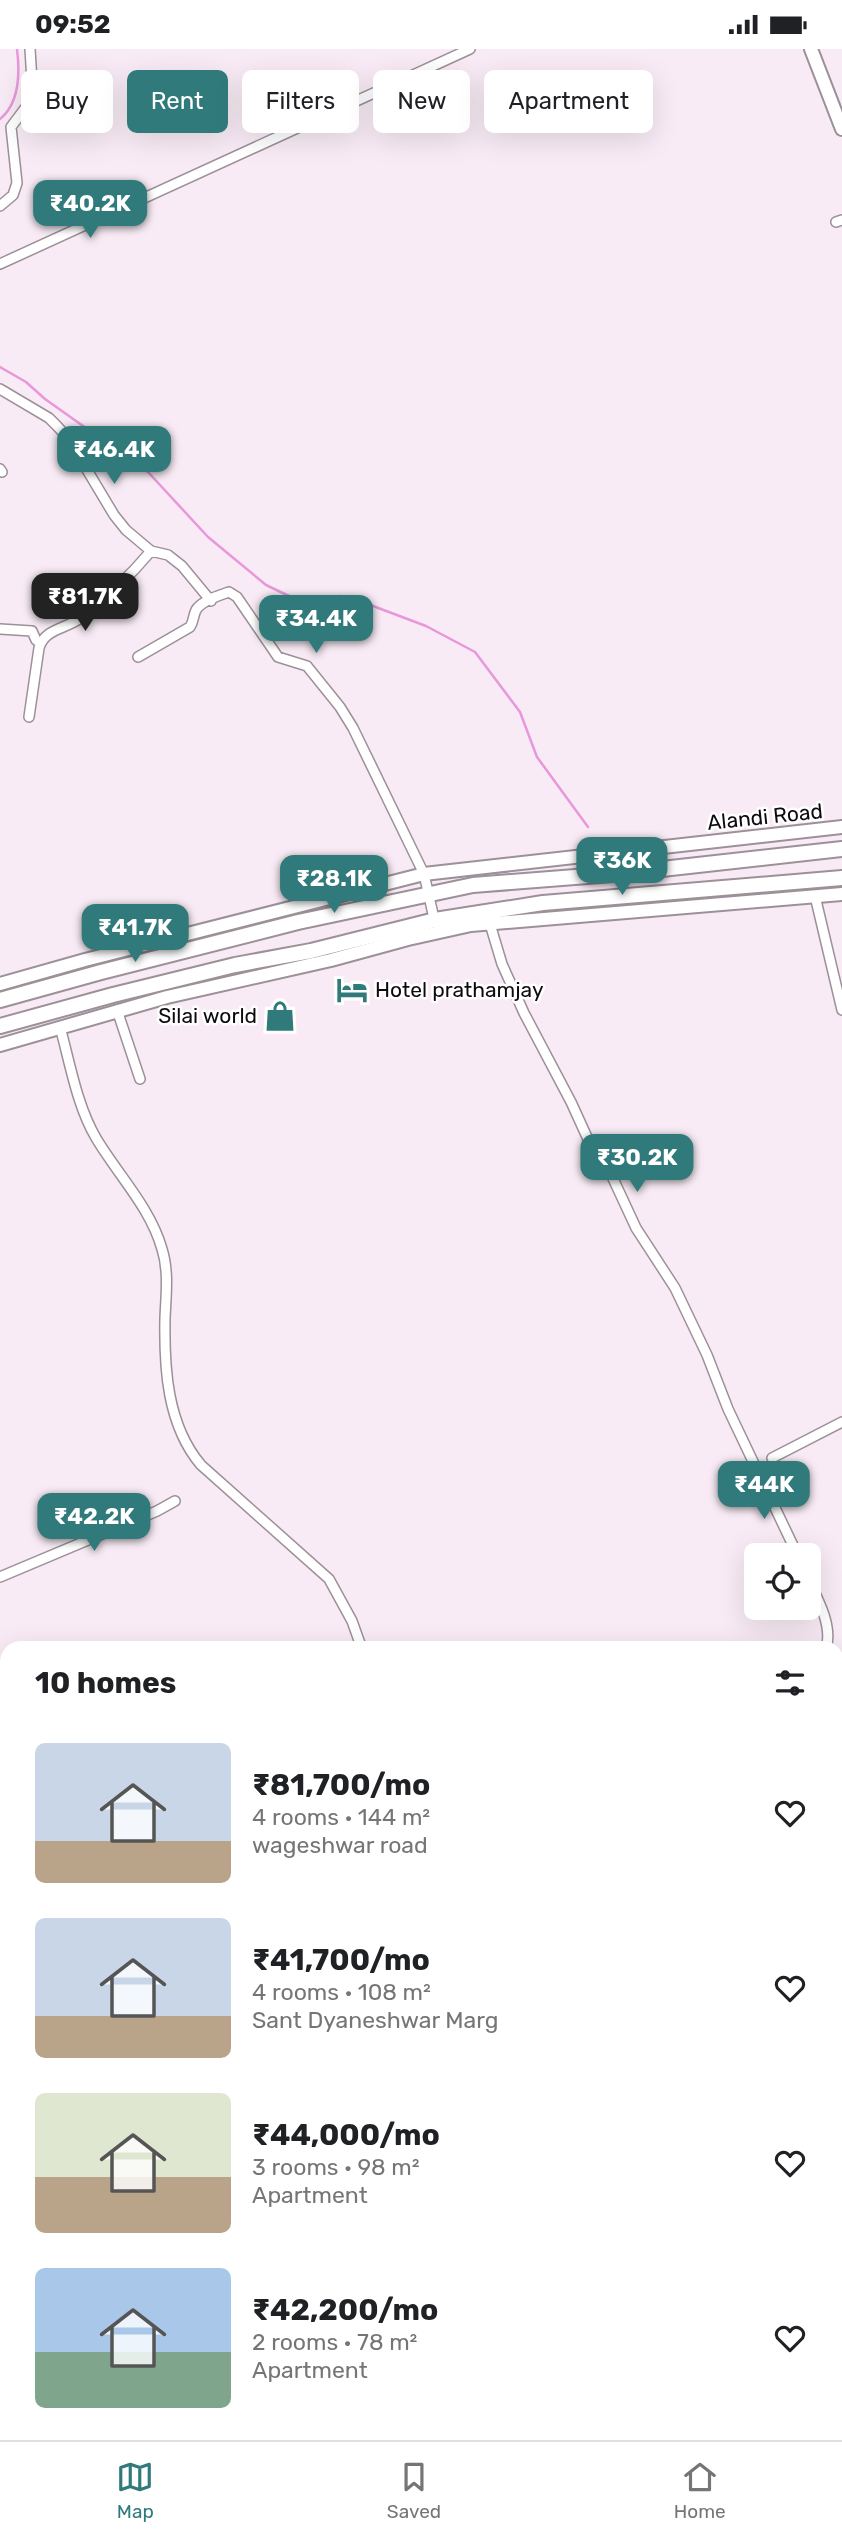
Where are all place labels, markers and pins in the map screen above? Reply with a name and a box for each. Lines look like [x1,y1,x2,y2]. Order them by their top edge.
pin: ₹40.2K [33,181,147,240]
pin: ₹46.4K [57,427,171,486]
pin: ₹81.7K [28,573,142,633]
pin: ₹34.4K [259,595,373,655]
pin: ₹36K [581,837,663,897]
pin: ₹28.1K [277,855,391,915]
pin: ₹41.7K [78,905,192,964]
hotel icon: Hotel prathamjay [335,973,369,1007]
place label: Hotel prathamjay [375,977,544,1002]
shop icon: Silai world [263,999,297,1033]
place label: Silai world [158,1003,257,1028]
pin: ₹30.2K [580,1135,694,1194]
pin: ₹44K [723,1461,805,1521]
pin: ₹42.2K [37,1493,151,1553]

